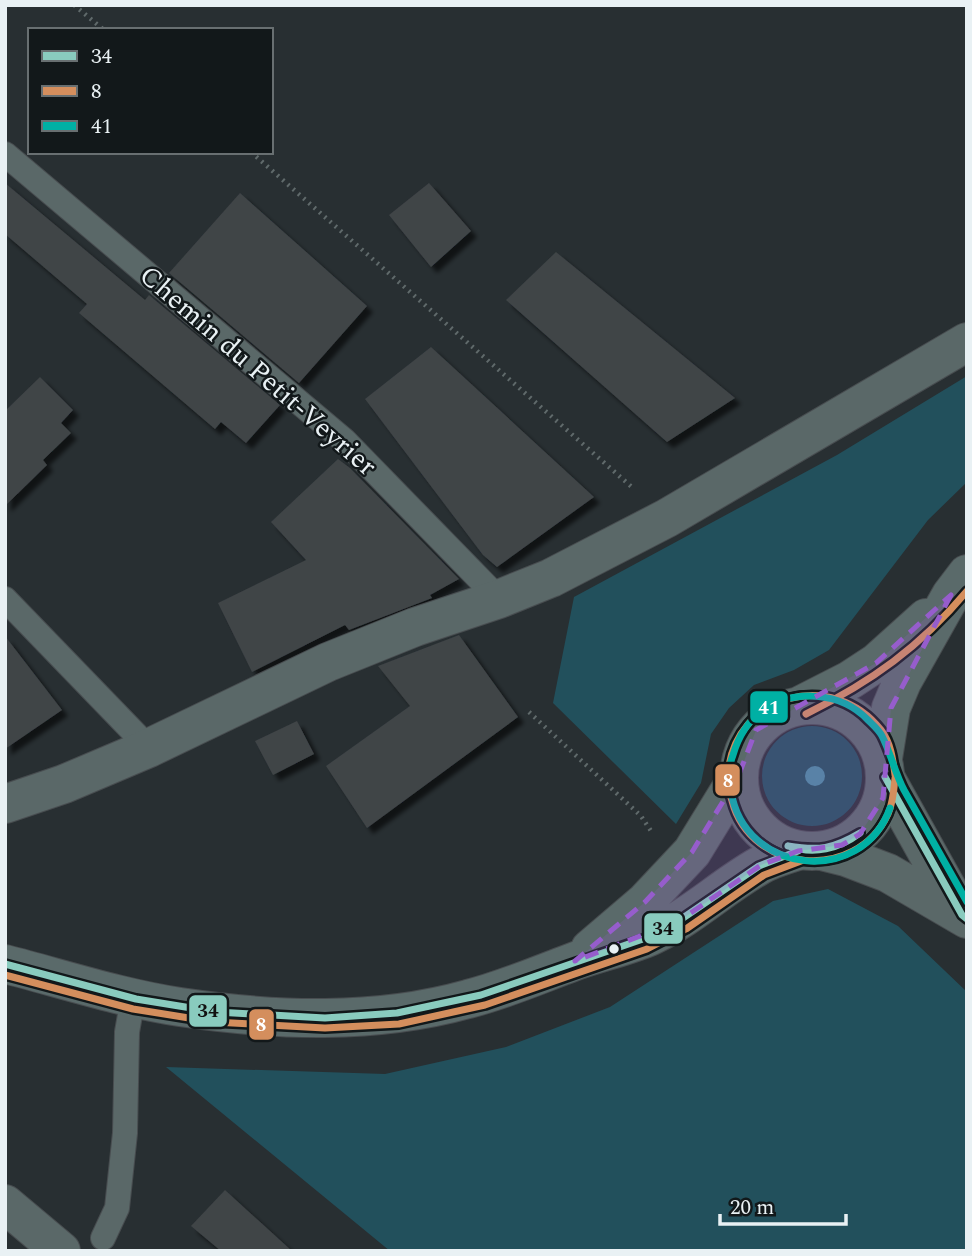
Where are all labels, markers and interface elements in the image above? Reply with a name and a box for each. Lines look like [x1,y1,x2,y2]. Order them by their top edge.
legend [28,28,273,154]
text: 34 [91,41,112,73]
text: 8 [91,76,102,108]
text: 41 [91,111,112,143]
street label: Chemin du Petit-Veyrier [129,255,387,487]
line badge: 41 [749,690,789,724]
text: 41 [758,694,780,723]
line badge: 8 [714,763,741,797]
text: 8 [723,767,733,796]
line badge: 34 [643,912,684,945]
text: 34 [652,915,674,944]
unlabelled marker [607,942,621,956]
line badge: 34 [188,994,228,1028]
text: 34 [197,997,219,1026]
line badge: 8 [248,1008,275,1041]
text: 8 [256,1011,266,1040]
scale bar [720,1182,846,1226]
text: 20 m [730,1192,774,1224]

